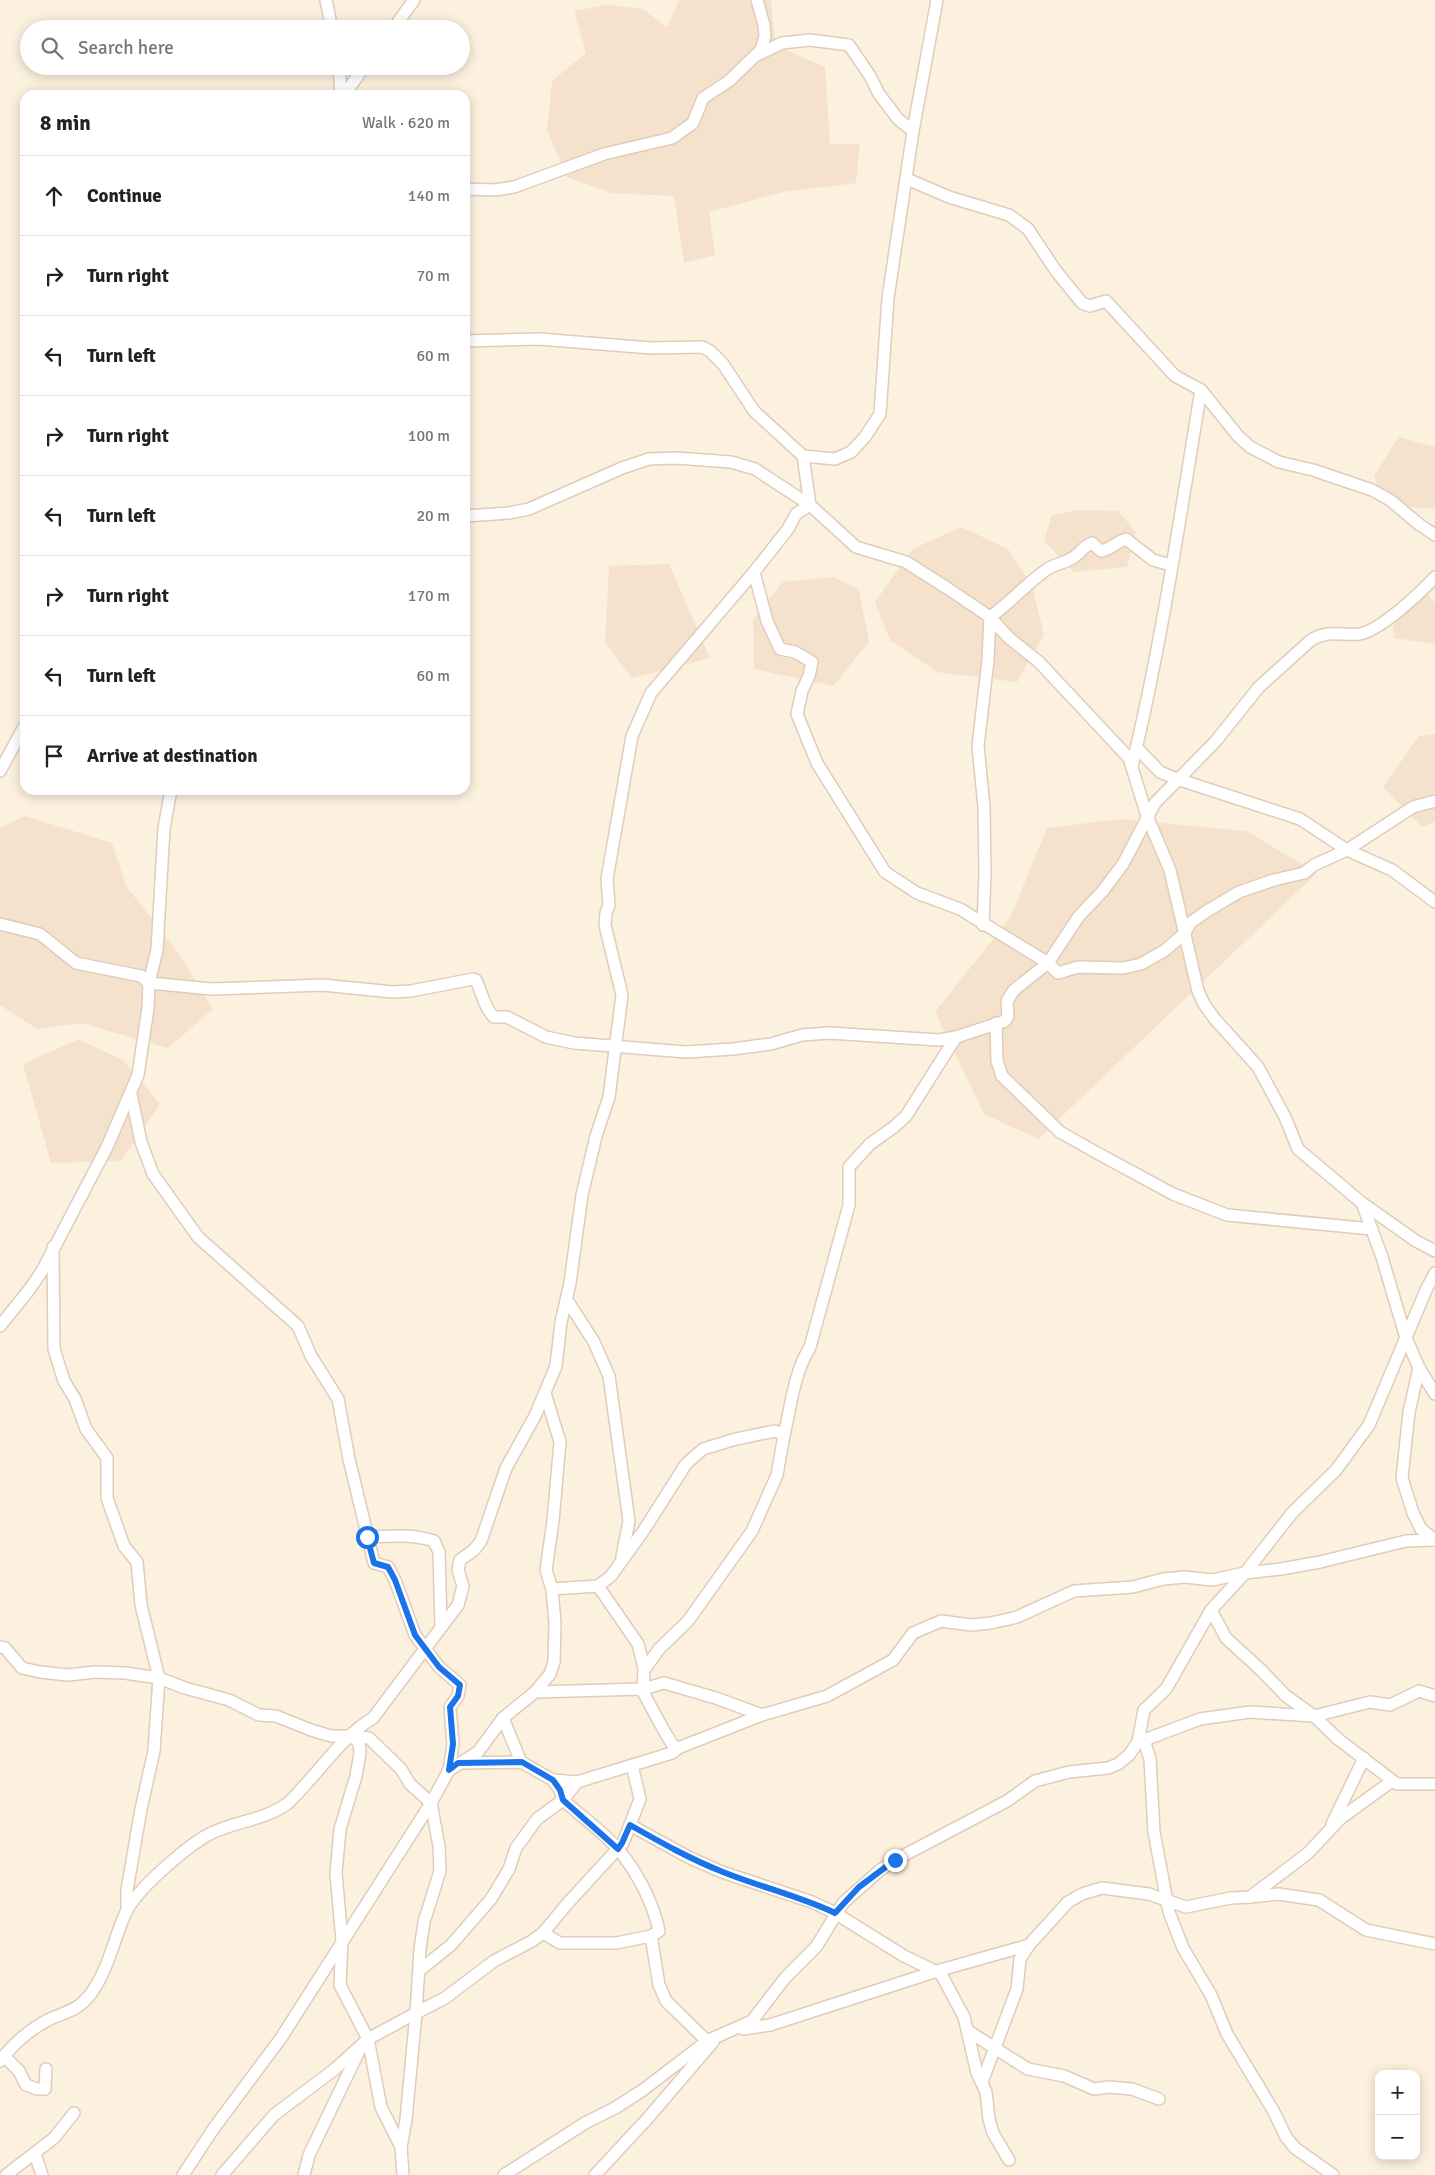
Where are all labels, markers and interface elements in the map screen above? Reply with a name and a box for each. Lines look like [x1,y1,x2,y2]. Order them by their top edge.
search box [20,20,470,75]
icon: search [38,34,66,62]
text: Search here [78,36,174,60]
text: 8 min [40,110,91,136]
text: Walk · 620 m [362,113,450,133]
icon: ahead [40,182,68,210]
text: Continue [87,184,162,208]
text: 140 m [408,186,450,206]
icon: right [40,262,68,290]
text: Turn right [87,264,169,288]
text: 70 m [416,266,450,286]
icon: left [40,342,68,370]
text: Turn left [87,344,156,368]
text: 60 m [416,346,450,366]
icon: right [40,422,68,450]
text: Turn right [87,424,169,448]
text: 100 m [408,426,450,446]
icon: left [40,502,68,530]
text: Turn left [87,504,156,528]
text: 20 m [416,506,450,526]
icon: right [40,582,68,610]
text: Turn right [87,584,169,608]
text: 170 m [408,586,450,606]
icon: left [40,662,68,690]
text: Turn left [87,664,156,688]
text: 60 m [416,666,450,686]
icon: arrive [40,742,68,770]
text: Arrive at destination [87,744,258,768]
route start [356,1526,379,1549]
route end [884,1849,907,1872]
map controls [1375,2070,1420,2160]
button: + [1375,2070,1420,2115]
button: − [1375,2115,1420,2160]

